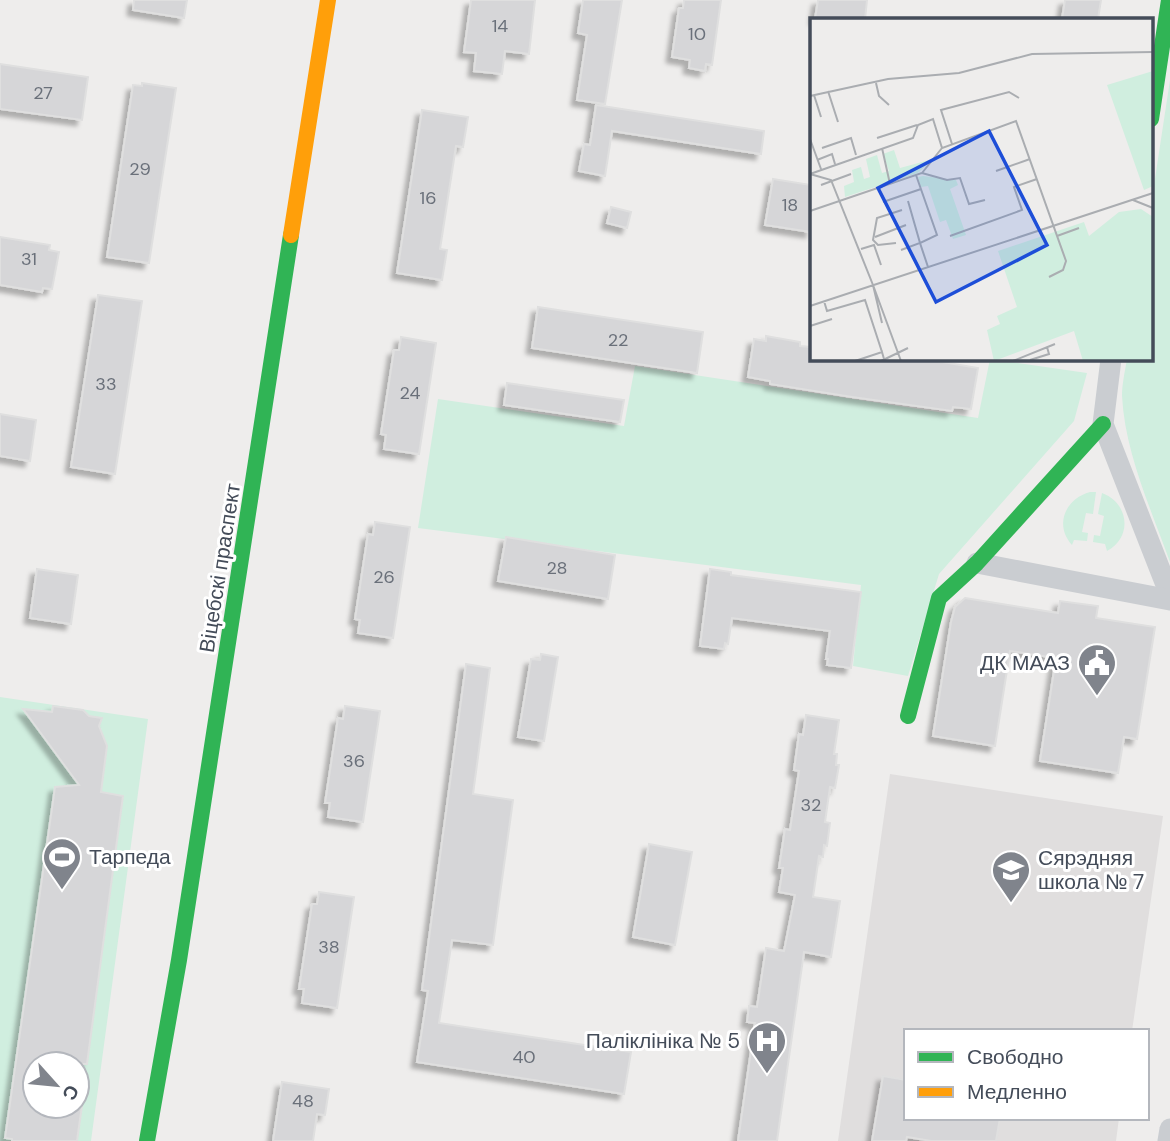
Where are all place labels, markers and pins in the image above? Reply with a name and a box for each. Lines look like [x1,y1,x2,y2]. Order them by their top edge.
public building icon: ДК МААЗ [1076,642,1118,697]
place label: ДК МААЗ [980,649,1070,677]
sports icon: Тарпеда [41,836,83,891]
place label: Тарпеда [89,843,171,871]
place label: Сярэдняя школа № 7 [1038,844,1144,896]
school or university icon: Сярэдняя школа № 7 [990,849,1032,904]
hospital icon: Паліклініка № 5 [746,1020,788,1075]
place label: Паліклініка № 5 [586,1027,740,1055]

